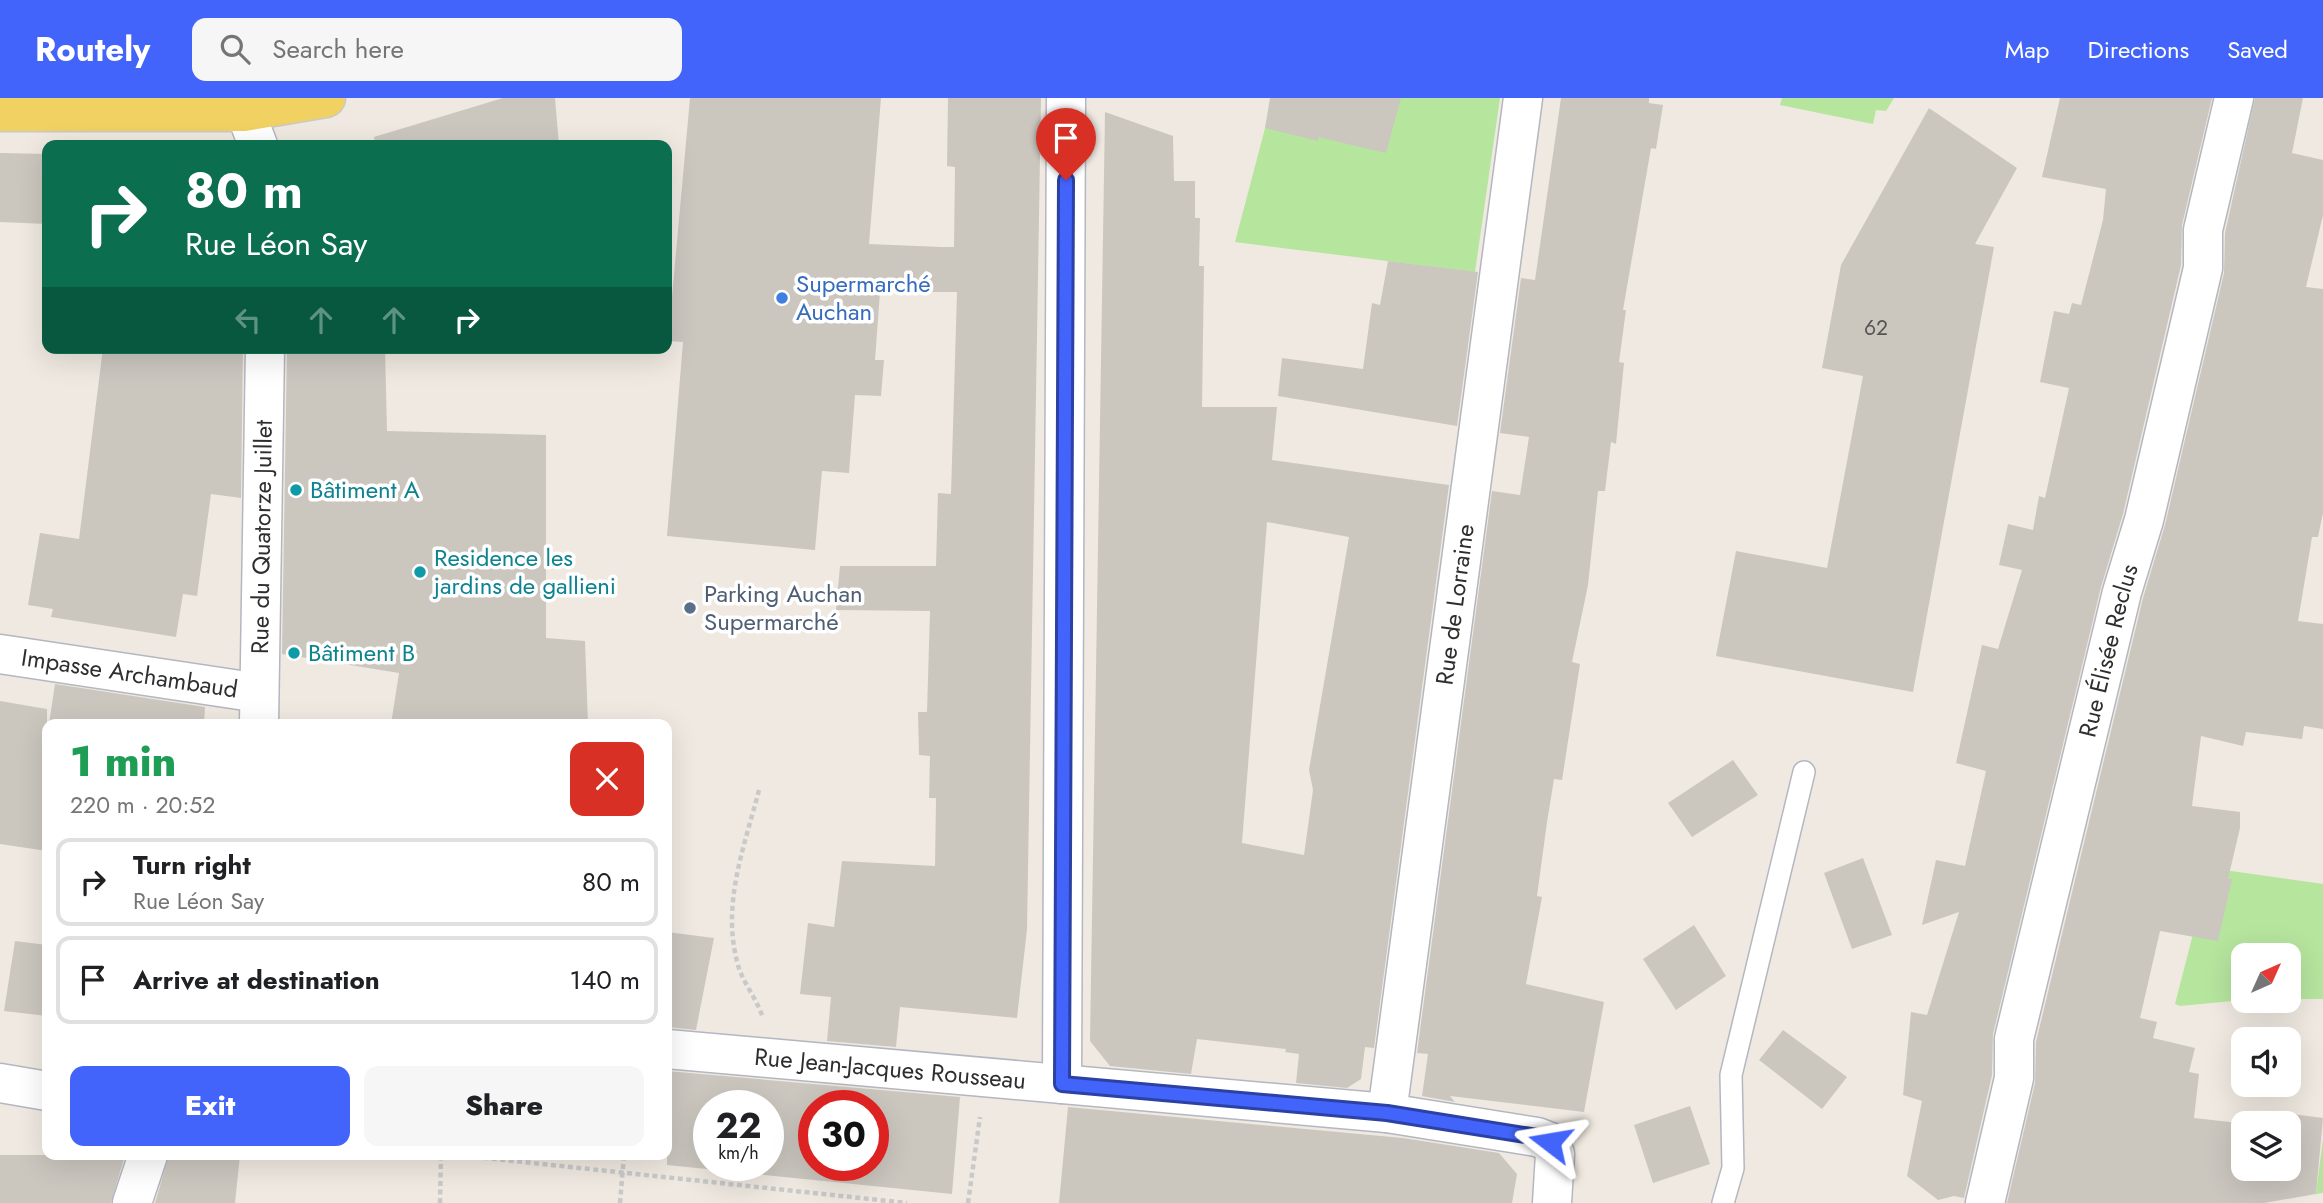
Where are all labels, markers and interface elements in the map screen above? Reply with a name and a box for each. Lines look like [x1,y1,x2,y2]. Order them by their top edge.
search box [192,18,682,81]
text: Routely [35,26,150,73]
icon: search [216,30,254,68]
text: Search here [272,30,404,68]
text: Map [2005,32,2050,67]
text: Directions [2088,32,2189,67]
text: Saved [2227,32,2288,67]
pin [1036,108,1096,180]
icon: arrive [1047,119,1085,157]
text: 80 m [185,156,303,226]
icon: right [70,168,161,259]
text: Rue Léon Say [185,221,367,267]
place label: Supermarché Auchan [796,266,931,329]
marker: Supermarché Auchan [774,290,790,306]
icon: left [229,301,267,339]
icon: ahead [302,301,340,339]
icon: ahead [375,301,413,339]
icon: right [448,301,486,339]
house number: 62 [1864,313,1888,343]
street label: Rue du Quatorze Juillet [242,419,281,654]
place label: Bâtiment A [310,472,420,507]
marker: Bâtiment A [288,482,304,498]
street label: Rue de Lorraine [1427,522,1483,687]
place label: Residence les jardins de gallieni [432,540,616,603]
street label: Rue Élisée Reclus [2070,559,2147,741]
marker: Residence les jardins de gallieni [412,564,428,580]
place label: Parking Auchan Supermarché [704,576,863,639]
marker: Parking Auchan Supermarché [682,600,698,616]
place label: Bâtiment B [308,635,415,670]
street label: Impasse Archambaud [19,639,240,707]
marker: Bâtiment B [286,645,302,661]
text: 1 min [70,731,176,792]
button: close [570,742,644,816]
text: 220 m · 20:52 [70,788,215,822]
text: Turn right [133,846,251,884]
icon: right [74,863,112,901]
text: 80 m [582,863,640,901]
text: Rue Léon Say [133,884,264,918]
north arrow [2231,943,2301,1013]
map controls [2231,943,2301,1181]
icon: arrive [74,961,112,999]
text: Arrive at destination [133,961,380,999]
text: 140 m [569,961,640,999]
button: sound [2231,1027,2301,1097]
street label: Rue Jean-Jacques Rousseau [753,1039,1027,1098]
button: Exit [70,1066,350,1146]
button: Share [364,1066,644,1146]
speed limit sign: 30 [798,1090,889,1181]
text: 22 [716,1101,761,1151]
position arrow [1513,1105,1587,1179]
button: layers [2231,1111,2301,1181]
text: km/h [718,1140,759,1166]

